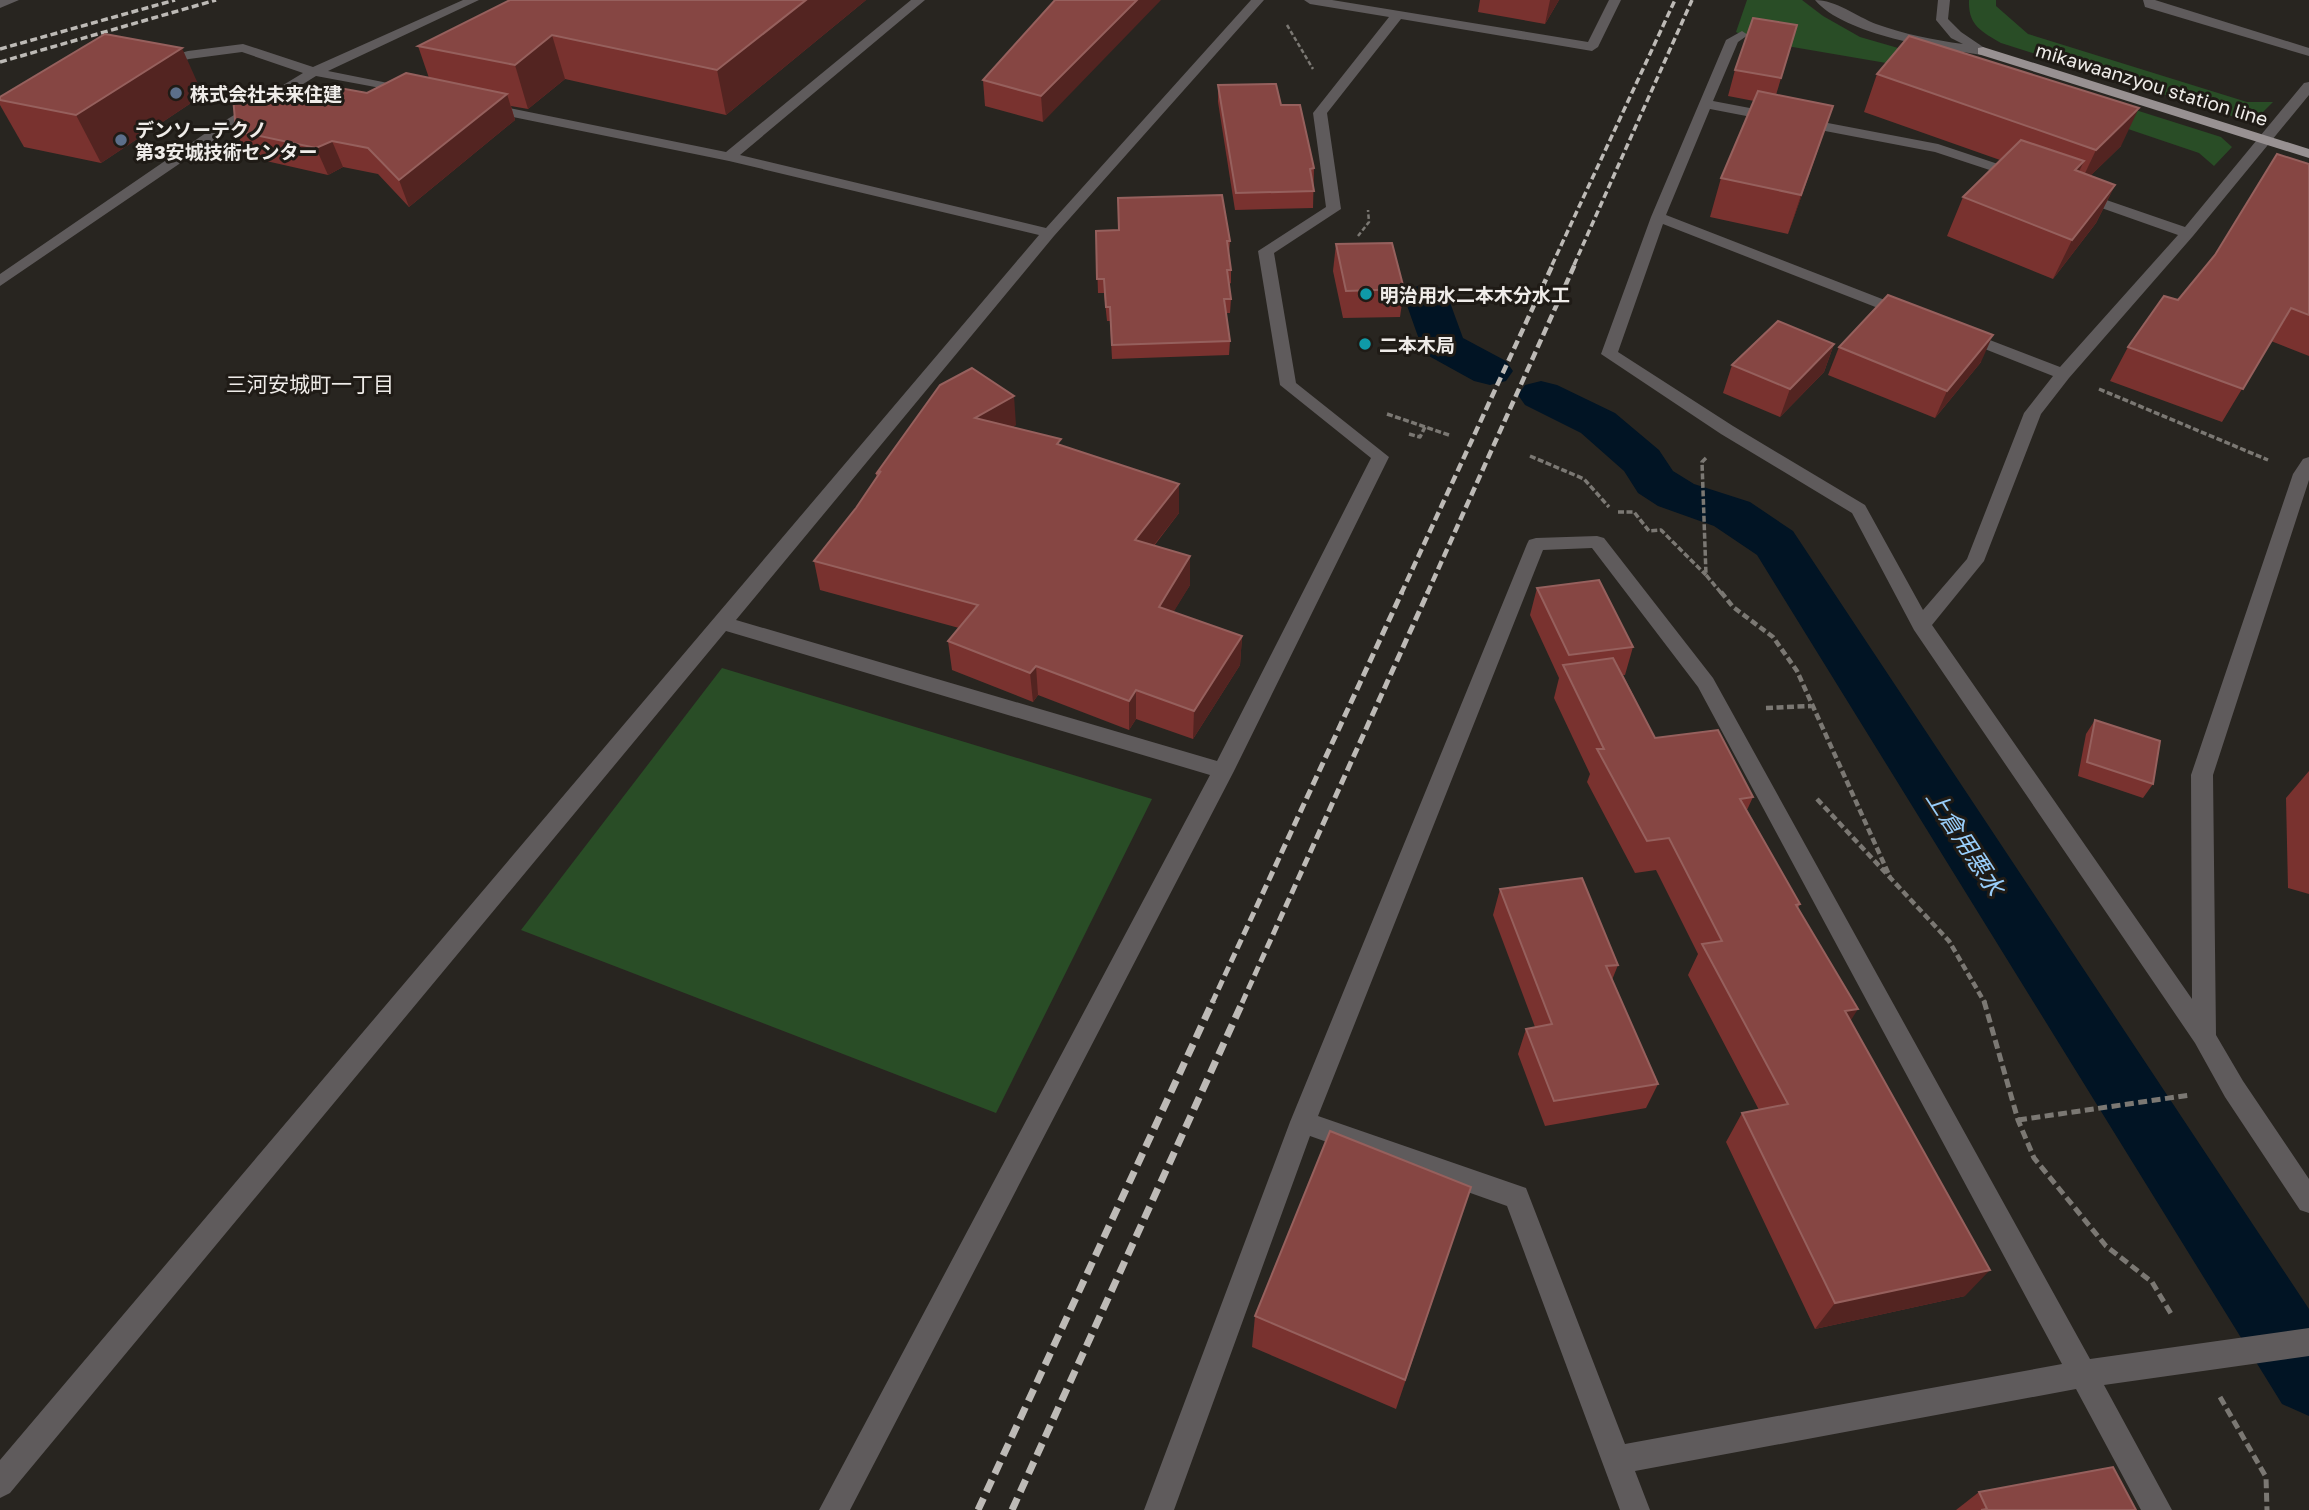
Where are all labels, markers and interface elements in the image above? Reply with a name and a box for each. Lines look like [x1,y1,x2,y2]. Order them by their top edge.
street label: mikawaanzyou station line [2033,38,2271,130]
place label: 株式会社未来住建 [190,82,342,105]
marker: 株式会社未来住建 [168,85,184,101]
place label: デンソーテクノ 第3安城技術センター [135,118,318,163]
marker: デンソーテクノ 第3安城技術センター [113,132,129,148]
place label: 明治用水二本木分水工 [1380,283,1570,306]
marker: 明治用水二本木分水工 [1358,286,1374,302]
place label: 二本木局 [1379,333,1455,356]
marker: 二本木局 [1357,336,1373,352]
district label: 三河安城町一丁目 [226,371,394,397]
water label: 上倉用悪水 [1921,784,2012,903]

